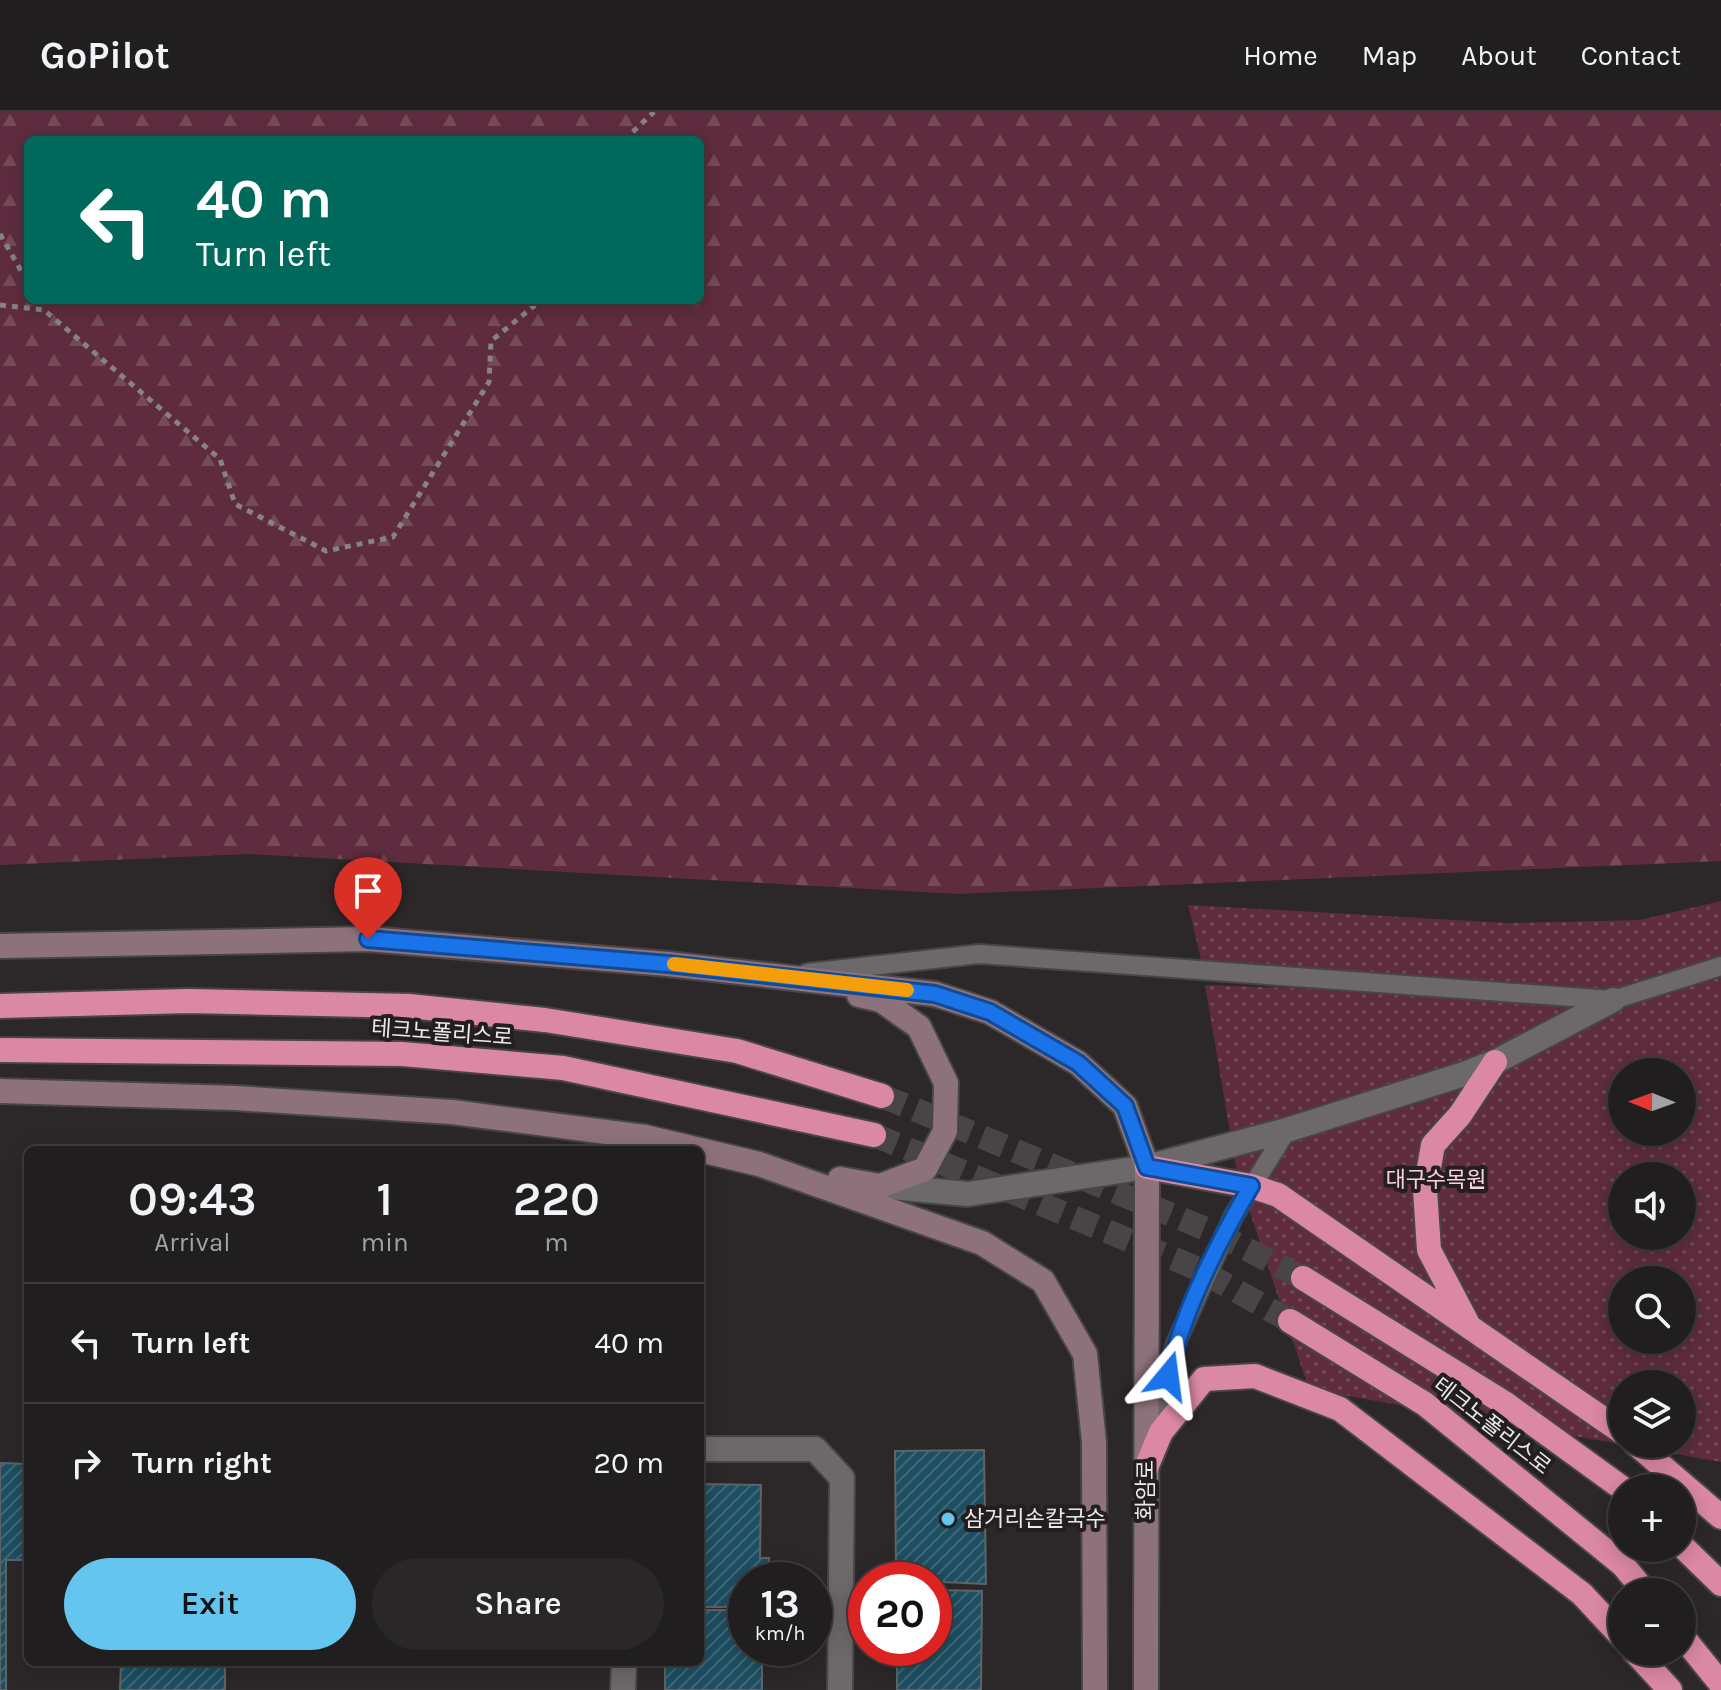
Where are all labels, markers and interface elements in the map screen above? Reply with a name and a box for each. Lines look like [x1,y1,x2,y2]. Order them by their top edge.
text: GoPilot [40,33,170,78]
text: Home [1243,39,1318,72]
text: Map [1362,39,1417,72]
text: About [1461,39,1537,72]
text: Contact [1581,39,1681,72]
text: 40 m [196,166,332,231]
icon: left [64,168,168,272]
text: Turn left [196,233,331,275]
pin [334,857,402,939]
icon: arrive [346,869,390,913]
street label: 테크노폴리스로 [370,1015,514,1051]
north arrow [1608,1058,1696,1146]
map controls [1608,1058,1696,1666]
button: sound [1608,1162,1696,1250]
park label: 대구수목원 [1385,1167,1487,1193]
text: 09:43 [128,1171,257,1227]
text: 1 [376,1171,393,1227]
text: 220 [513,1171,600,1227]
text: Arrival [154,1227,230,1258]
text: min [361,1227,409,1258]
text: m [544,1227,568,1258]
button: search [1608,1266,1696,1354]
icon: left [64,1321,108,1365]
text: Turn left [132,1325,250,1361]
text: 40 m [594,1325,664,1361]
position arrow [1126,1334,1210,1418]
button: layers [1608,1370,1696,1458]
street label: 테크노폴리스로 [1428,1372,1556,1480]
icon: right [64,1441,108,1485]
text: Turn right [132,1445,272,1481]
text: 20 m [594,1445,664,1481]
street label: 화암로 [1133,1460,1159,1520]
button: + [1608,1474,1696,1562]
place label: 삼거리손칼국수 [964,1506,1106,1532]
marker: 삼거리손칼국수 [939,1510,957,1528]
button: Exit [64,1558,356,1650]
button: Share [372,1558,664,1650]
speed limit sign: 20 [848,1562,952,1666]
button: − [1608,1578,1696,1666]
text: 13 [760,1580,800,1627]
text: km/h [755,1622,805,1645]

